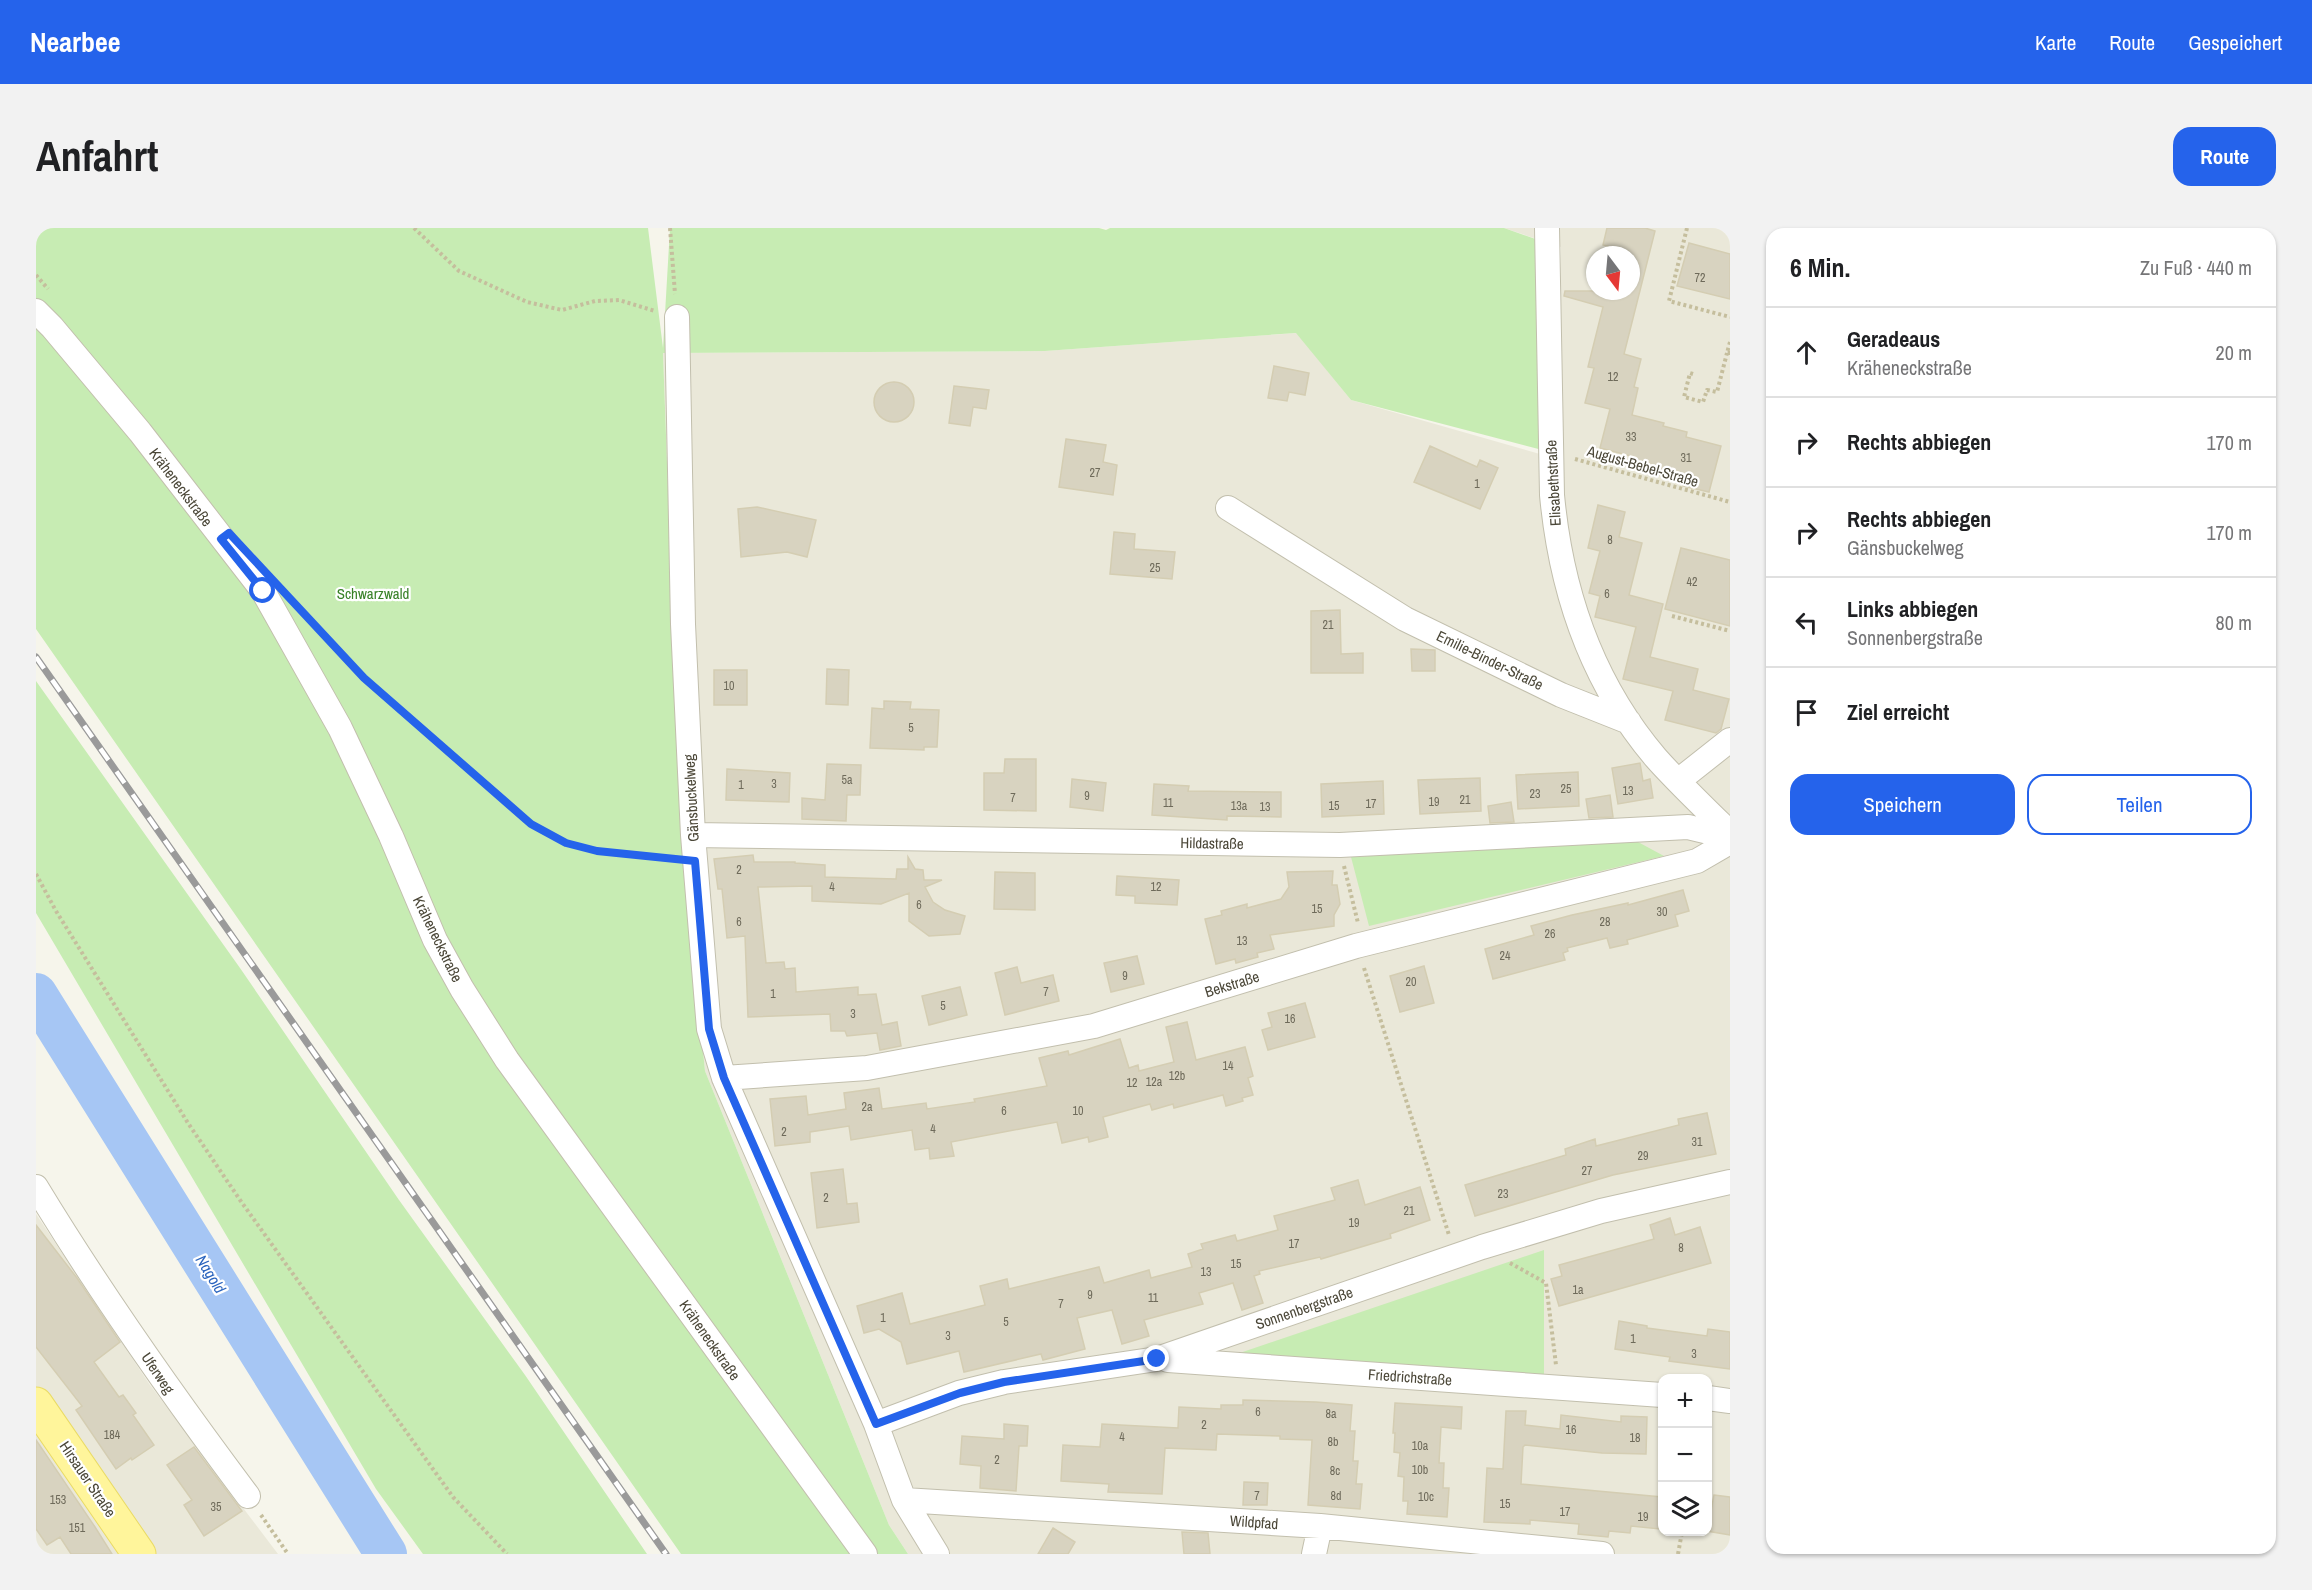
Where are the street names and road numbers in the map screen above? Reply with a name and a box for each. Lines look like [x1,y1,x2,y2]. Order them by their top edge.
street label: Elisabethstraße [1540,439,1566,527]
street label: August-Bebel-Straße [1584,440,1701,492]
street label: Kräheneckstraße [144,443,218,531]
street label: Emilie-Binder-Straße [1433,625,1547,695]
street label: Gänsbuckelweg [678,754,704,842]
street label: Hildastraße [1180,832,1244,854]
street label: Kräheneckstraße [408,892,468,986]
street label: Bekstraße [1202,966,1262,1002]
street label: Sonnenbergstraße [1252,1281,1356,1335]
street label: Kräheneckstraße [675,1296,746,1385]
street label: Uferweg [136,1348,180,1398]
street label: Friedrichstraße [1367,1364,1453,1390]
street label: Hirsauer Straße [55,1437,121,1521]
street label: Wildpfad [1229,1510,1279,1534]

